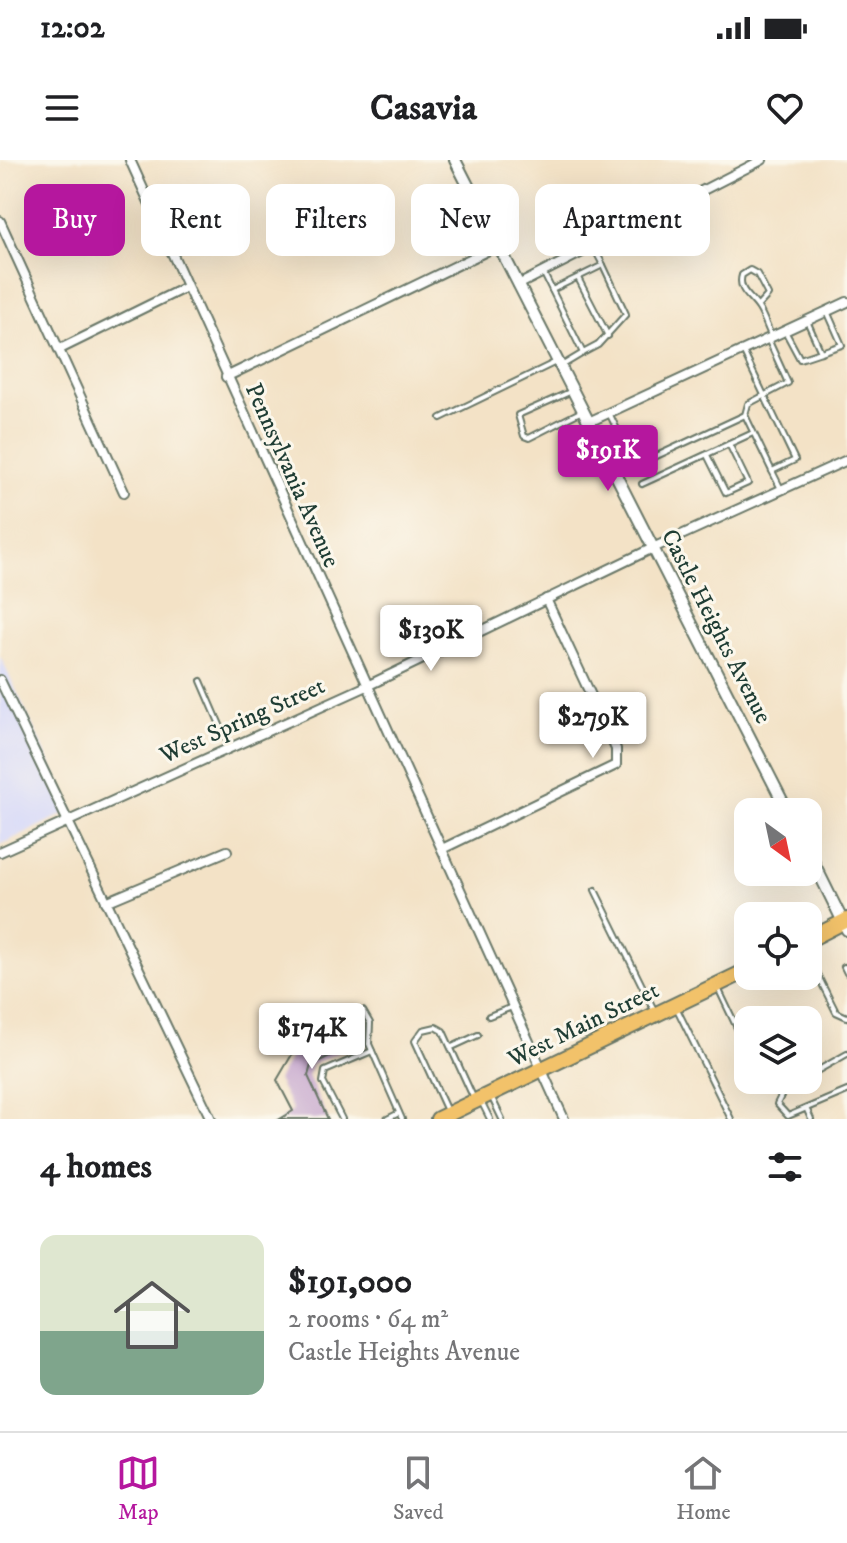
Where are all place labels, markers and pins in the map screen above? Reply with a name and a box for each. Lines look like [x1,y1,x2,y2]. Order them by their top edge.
pin: $191K [552,425,664,493]
pin: $130K [375,605,487,673]
pin: $279K [537,692,649,760]
pin: $174K [256,1003,368,1071]

